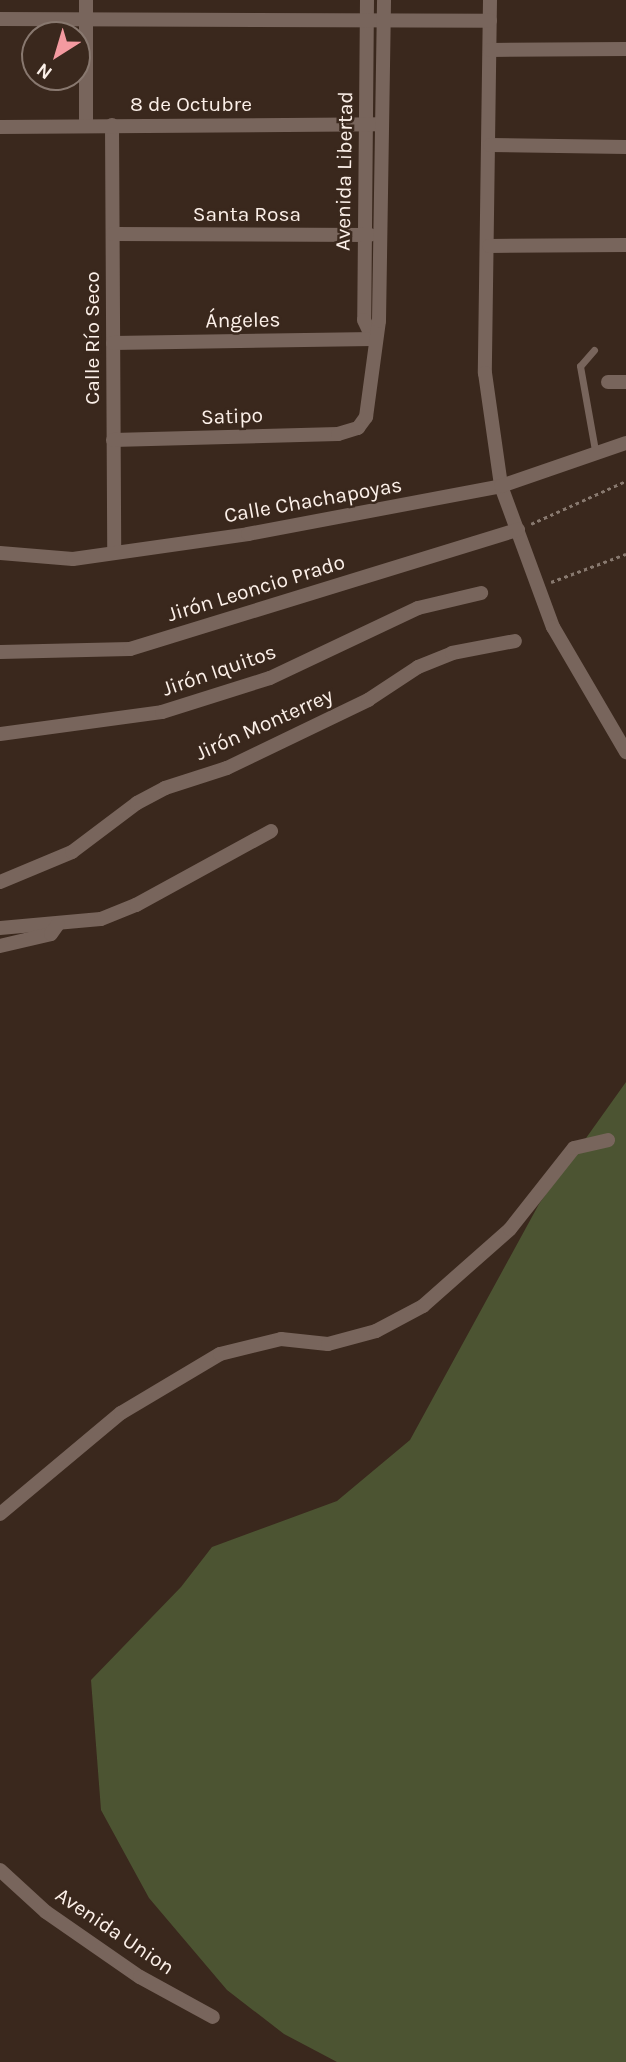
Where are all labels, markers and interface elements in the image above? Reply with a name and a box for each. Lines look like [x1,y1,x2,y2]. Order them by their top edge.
north arrow [21,21,91,91]
text: N [33,58,57,84]
street label: 8 de Octubre [130,91,252,117]
street label: Avenida Libertad [330,91,358,251]
street label: Santa Rosa [193,201,301,227]
street label: Calle Río Seco [79,271,105,405]
street label: Ángeles [205,307,281,333]
street label: Satipo [200,402,264,430]
street label: Calle Chachapoyas [222,472,404,528]
street label: Jirón Leoncio Prado [164,549,348,627]
street label: Jirón Iquitos [159,639,279,701]
street label: Jirón Monterrey [191,682,337,766]
street label: Avenida Union [51,1882,179,1980]

